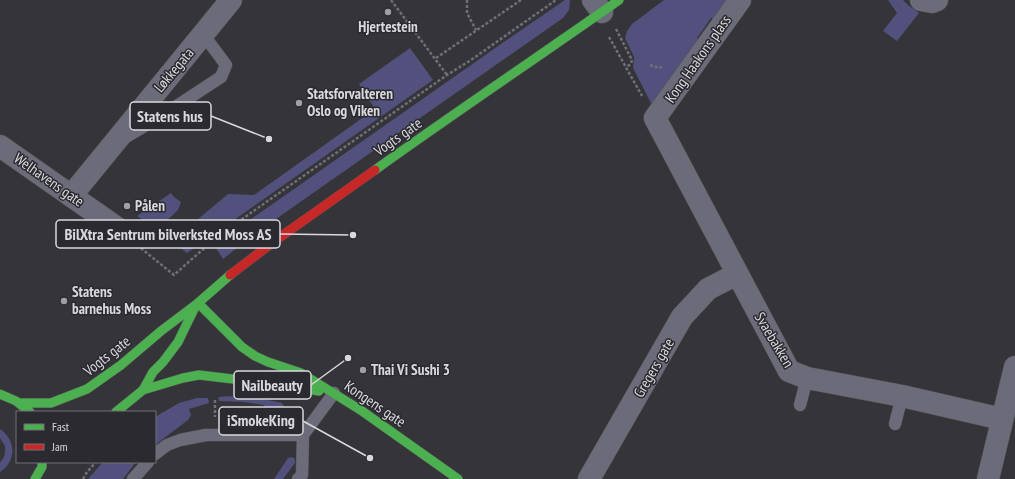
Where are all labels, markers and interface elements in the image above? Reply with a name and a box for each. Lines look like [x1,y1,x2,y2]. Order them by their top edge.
marker: Hjertestein [383,7,393,17]
street label: Kong Haakons plass [660,11,735,106]
place label: Hjertestein [358,17,418,36]
street label: Løkkegata [150,44,198,96]
place label: Statsforvalteren Oslo og Viken [307,84,393,120]
marker: Statsforvalteren Oslo og Viken [294,98,304,108]
callout: Statens hus [130,102,211,130]
text: Statens hus [137,106,203,126]
street label: Vogts gate [369,113,425,160]
street label: Welhavens gate [11,148,88,211]
place label: Pålen [135,196,165,215]
marker: Pålen [122,201,132,211]
callout: BilXtra Sentrum bilverksted Moss AS [56,220,280,248]
text: BilXtra Sentrum bilverksted Moss AS [64,224,272,244]
place label: Statens barnehus Moss [72,282,151,318]
marker: Statens barnehus Moss [59,296,69,306]
street label: Svaebakken [751,309,798,371]
street label: Vogts gate [79,331,134,380]
street label: Gregers gate [629,335,678,401]
place label: Thai Vi Sushi 3 [371,360,450,379]
marker: Thai Vi Sushi 3 [358,365,368,375]
callout: Nailbeauty [234,371,311,399]
text: Nailbeauty [241,375,303,395]
street label: Kongens gate [341,376,410,431]
callout: iSmokeKing [219,407,303,435]
text: iSmokeKing [227,410,295,430]
legend [16,411,156,463]
text: Fast [52,419,70,434]
text: Jam [51,439,68,454]

